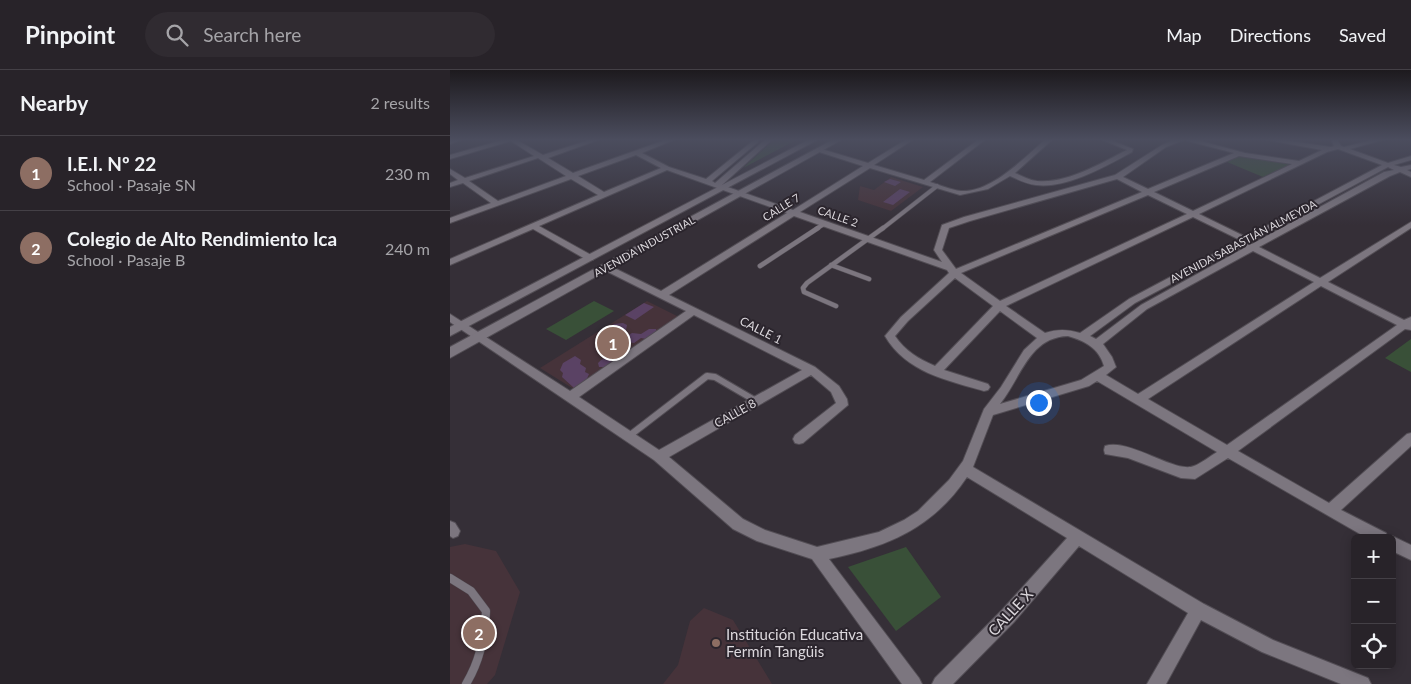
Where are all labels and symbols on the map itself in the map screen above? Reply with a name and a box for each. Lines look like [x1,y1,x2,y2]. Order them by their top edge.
street label: CALLE 7 [760,190,802,224]
street label: AVENIDA SABASTIÁN ALMEYDA [1168,197,1319,285]
street label: CALLE 2 [816,203,860,229]
street label: AVENIDA INDUSTRIAL [591,213,697,279]
street label: CALLE 1 [737,313,785,347]
pin: 1 [597,324,629,362]
your location [1026,390,1052,416]
street label: CALLE 8 [711,395,759,431]
street label: CALLE X [984,585,1036,639]
pin: 2 [463,614,495,652]
place label: Institución Educativa Fermín Tangüis [726,625,863,660]
marker: Institución Educativa Fermín Tangüis [710,637,722,649]

